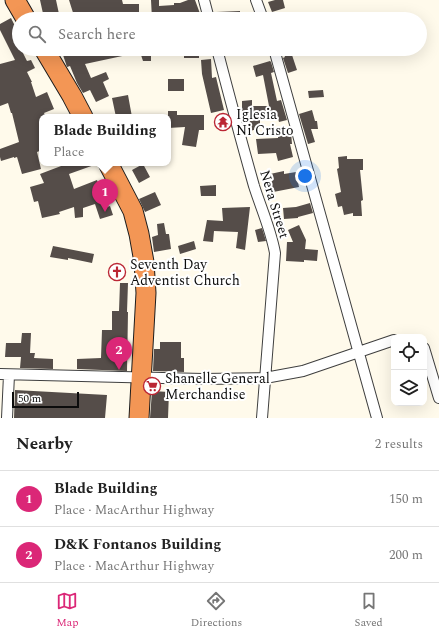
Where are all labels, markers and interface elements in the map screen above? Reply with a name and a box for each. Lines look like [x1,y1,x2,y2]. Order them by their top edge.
search box [12,12,427,56]
icon: search [26,23,48,45]
text: Search here [58,23,136,46]
place label: Iglesia Ni Cristo [236,104,294,141]
temple icon: Iglesia Ni Cristo [213,112,233,132]
popup [39,114,171,166]
text: Blade Building [53,119,157,142]
text: Place [53,142,84,162]
your location [295,166,315,186]
street label: Nera Street [254,167,295,241]
pin: 1 [92,179,118,212]
place label: Seventh Day Adventist Church [130,254,240,291]
church icon: Seventh Day Adventist Church [107,262,127,282]
map controls [391,334,427,406]
button: locate [391,334,427,370]
pin: 2 [106,337,132,370]
place label: Shanelle General Merchandise [165,368,270,405]
button: layers [391,370,427,406]
supermarket icon: Shanelle General Merchandise [142,376,162,396]
scale bar [12,390,79,409]
text: 50 m [18,390,41,407]
text: Nearby [16,431,72,457]
text: 2 results [375,434,423,454]
text: Blade Building [54,477,158,500]
text: 1 [25,489,33,509]
text: 150 m [389,489,423,509]
text: Place · MacArthur Highway [54,500,214,520]
text: D&K Fontanos Building [54,533,221,556]
text: 2 [25,545,33,565]
text: 200 m [389,545,423,565]
text: Place · MacArthur Highway [54,556,214,576]
tab: Map [56,590,78,631]
tab: Directions [191,590,242,631]
tab: Saved [355,590,383,631]

